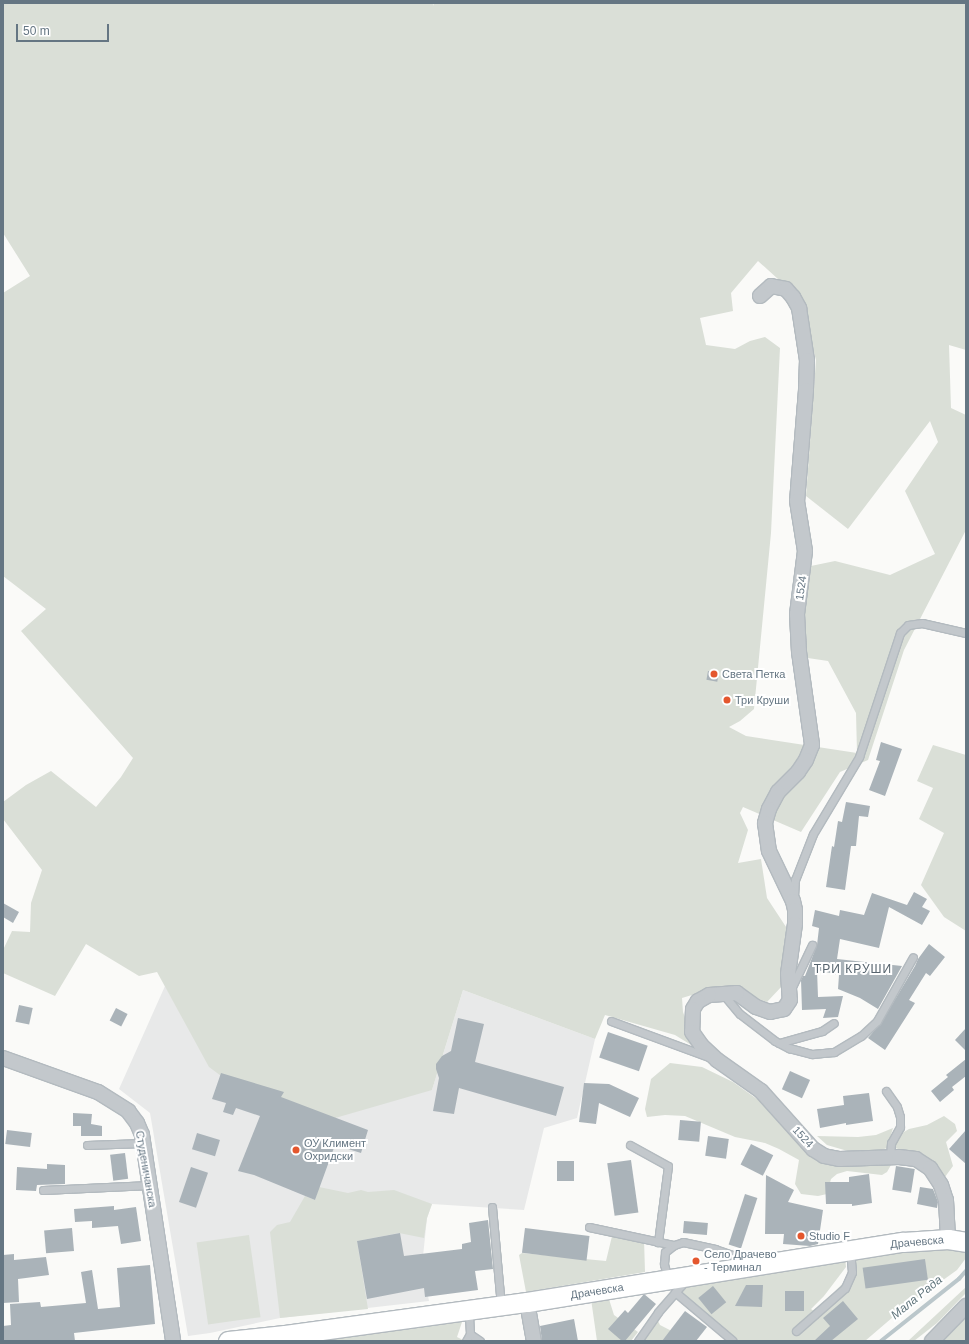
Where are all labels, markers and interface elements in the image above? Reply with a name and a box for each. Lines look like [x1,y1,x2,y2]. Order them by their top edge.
scale bar [18,16,111,42]
text: 50 m [23,24,50,38]
street label: 1524 [793,575,809,601]
place label: Света Петка [722,667,785,681]
marker: Света Петка [709,669,719,679]
place label: Три Круши [735,693,789,707]
marker: Три Круши [722,695,732,705]
district label: ТРИ КРУШИ [814,963,892,977]
street label: 1524 [790,1124,816,1150]
street label: Студеничанска [133,1130,159,1208]
place label: ОУ Климент Охридски [304,1137,366,1163]
marker: ОУ Климент Охридски [291,1145,301,1155]
place label: Studio F [809,1229,850,1243]
marker: Studio F [796,1231,806,1241]
street label: Драчевска [890,1233,944,1251]
place label: Село Драчево - Терминал [704,1248,777,1274]
marker: Село Драчево - Терминал [691,1256,701,1266]
water label: Мала Рада [889,1273,945,1323]
street label: Драчевска [569,1280,625,1302]

